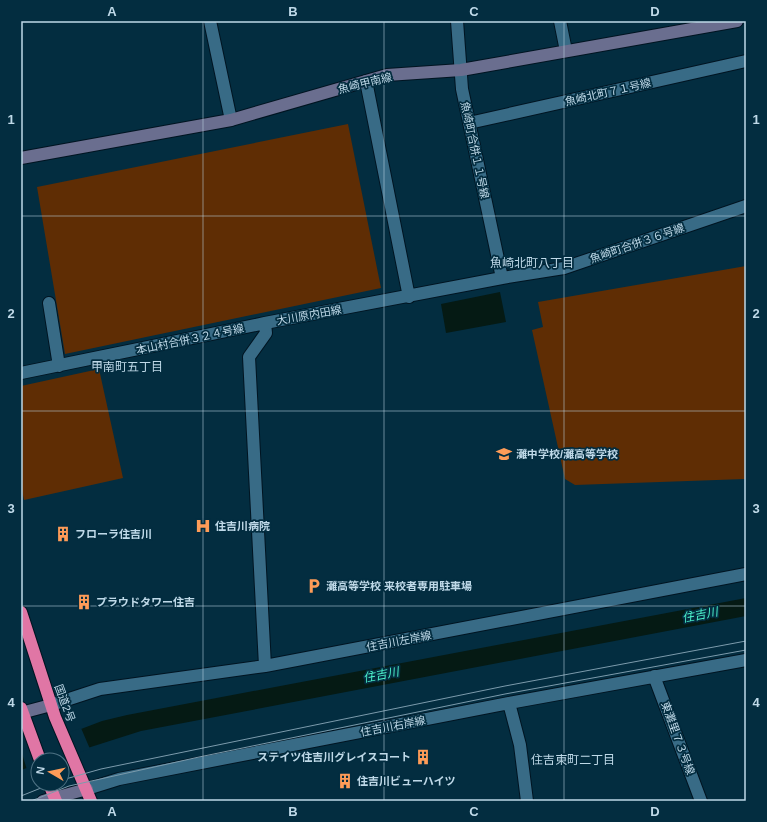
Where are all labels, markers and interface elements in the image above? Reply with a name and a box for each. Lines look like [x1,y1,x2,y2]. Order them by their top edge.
text: A [107,4,117,19]
text: B [288,4,298,19]
text: C [469,4,479,19]
text: D [650,4,660,19]
street label: 魚崎甲南線 [337,71,393,95]
street label: 魚崎北町７１号線 [564,76,652,108]
street label: 魚崎町合併１１号線 [459,100,491,200]
text: 1 [7,112,15,127]
text: 1 [752,112,760,127]
street label: 魚崎町合併３６号線 [588,221,686,265]
district label: 魚崎北町八丁目 [490,256,574,270]
street label: 大川原内田線 [275,303,343,327]
text: 2 [7,306,15,321]
text: 2 [752,306,760,321]
street label: 本山村合併３２４号線 [135,322,245,356]
district label: 甲南町五丁目 [91,360,163,374]
school or university icon: 灘中学校/灘高等学校 [495,445,513,463]
place label: 灘中学校/灘高等学校 [516,448,618,460]
text: 3 [7,501,15,516]
text: 3 [752,501,760,516]
hospital icon: 住吉川病院 [194,517,212,535]
place label: 住吉川病院 [215,520,270,532]
building icon: フローラ住吉川 [54,525,72,543]
place label: フローラ住吉川 [75,528,152,540]
parking icon: 灘高等学校 来校者専用駐車場 [305,577,323,595]
place label: 灘高等学校 来校者専用駐車場 [326,580,472,592]
building icon: プラウドタワー住吉 [75,593,93,611]
place label: プラウドタワー住吉 [96,596,195,608]
water label: 住吉川 [681,604,721,625]
street label: 住吉川左岸線 [365,629,433,653]
water label: 住吉川 [362,664,402,685]
street label: 国道2号 [53,683,77,723]
text: 4 [7,695,15,710]
text: 4 [752,695,760,710]
street label: 東灘里７３号線 [659,700,697,776]
street label: 住吉川右岸線 [359,714,427,738]
building icon: ステイツ住吉川グレイスコート [414,748,432,766]
place label: ステイツ住吉川グレイスコート [257,751,411,763]
north arrow [30,752,70,792]
district label: 住吉東町二丁目 [531,753,615,767]
text: N [34,766,47,775]
building icon: 住吉川ビューハイツ [336,772,354,790]
place label: 住吉川ビューハイツ [357,775,456,787]
text: A [107,804,117,819]
text: B [288,804,298,819]
text: C [469,804,479,819]
text: D [650,804,660,819]

